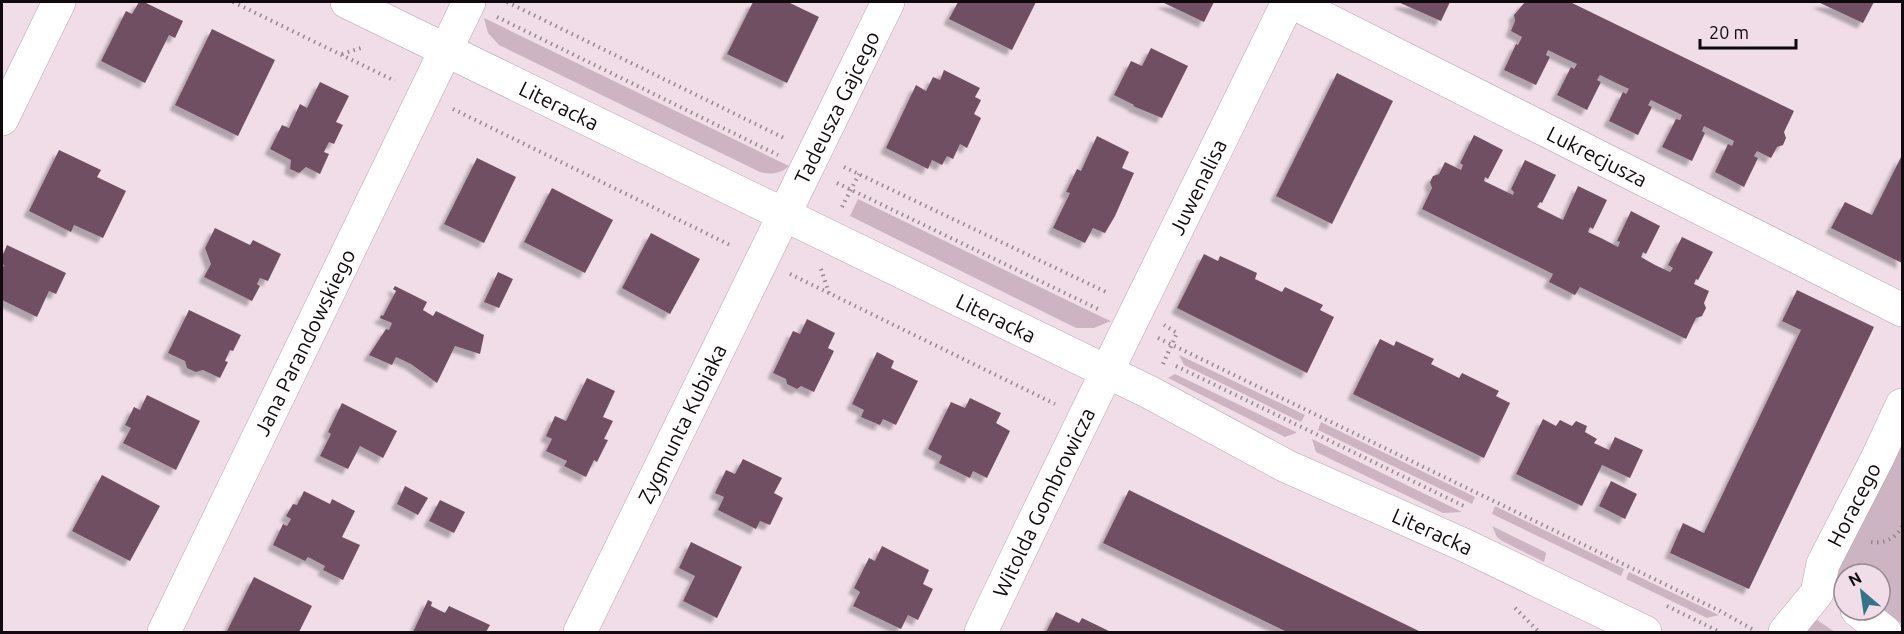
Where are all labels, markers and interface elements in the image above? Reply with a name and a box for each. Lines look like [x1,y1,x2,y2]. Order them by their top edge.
scale bar [1700,12,1796,50]
text: 20 m [1709,22,1749,42]
street label: Tadeusza Gajcego [789,27,884,188]
street label: Literacka [516,76,603,135]
street label: Lukrecjusza [1543,121,1651,191]
street label: Juwenalisa [1164,135,1231,239]
street label: Jana Parandowskiego [249,245,360,439]
street label: Literacka [953,288,1040,347]
street label: Zygmunta Kubiaka [633,340,731,507]
street label: Witolda Gombrowicza [987,404,1099,601]
street label: Horacego [1822,458,1885,551]
street label: Literacka [1389,503,1477,560]
north arrow [1832,562,1892,622]
text: N [1845,568,1864,590]

